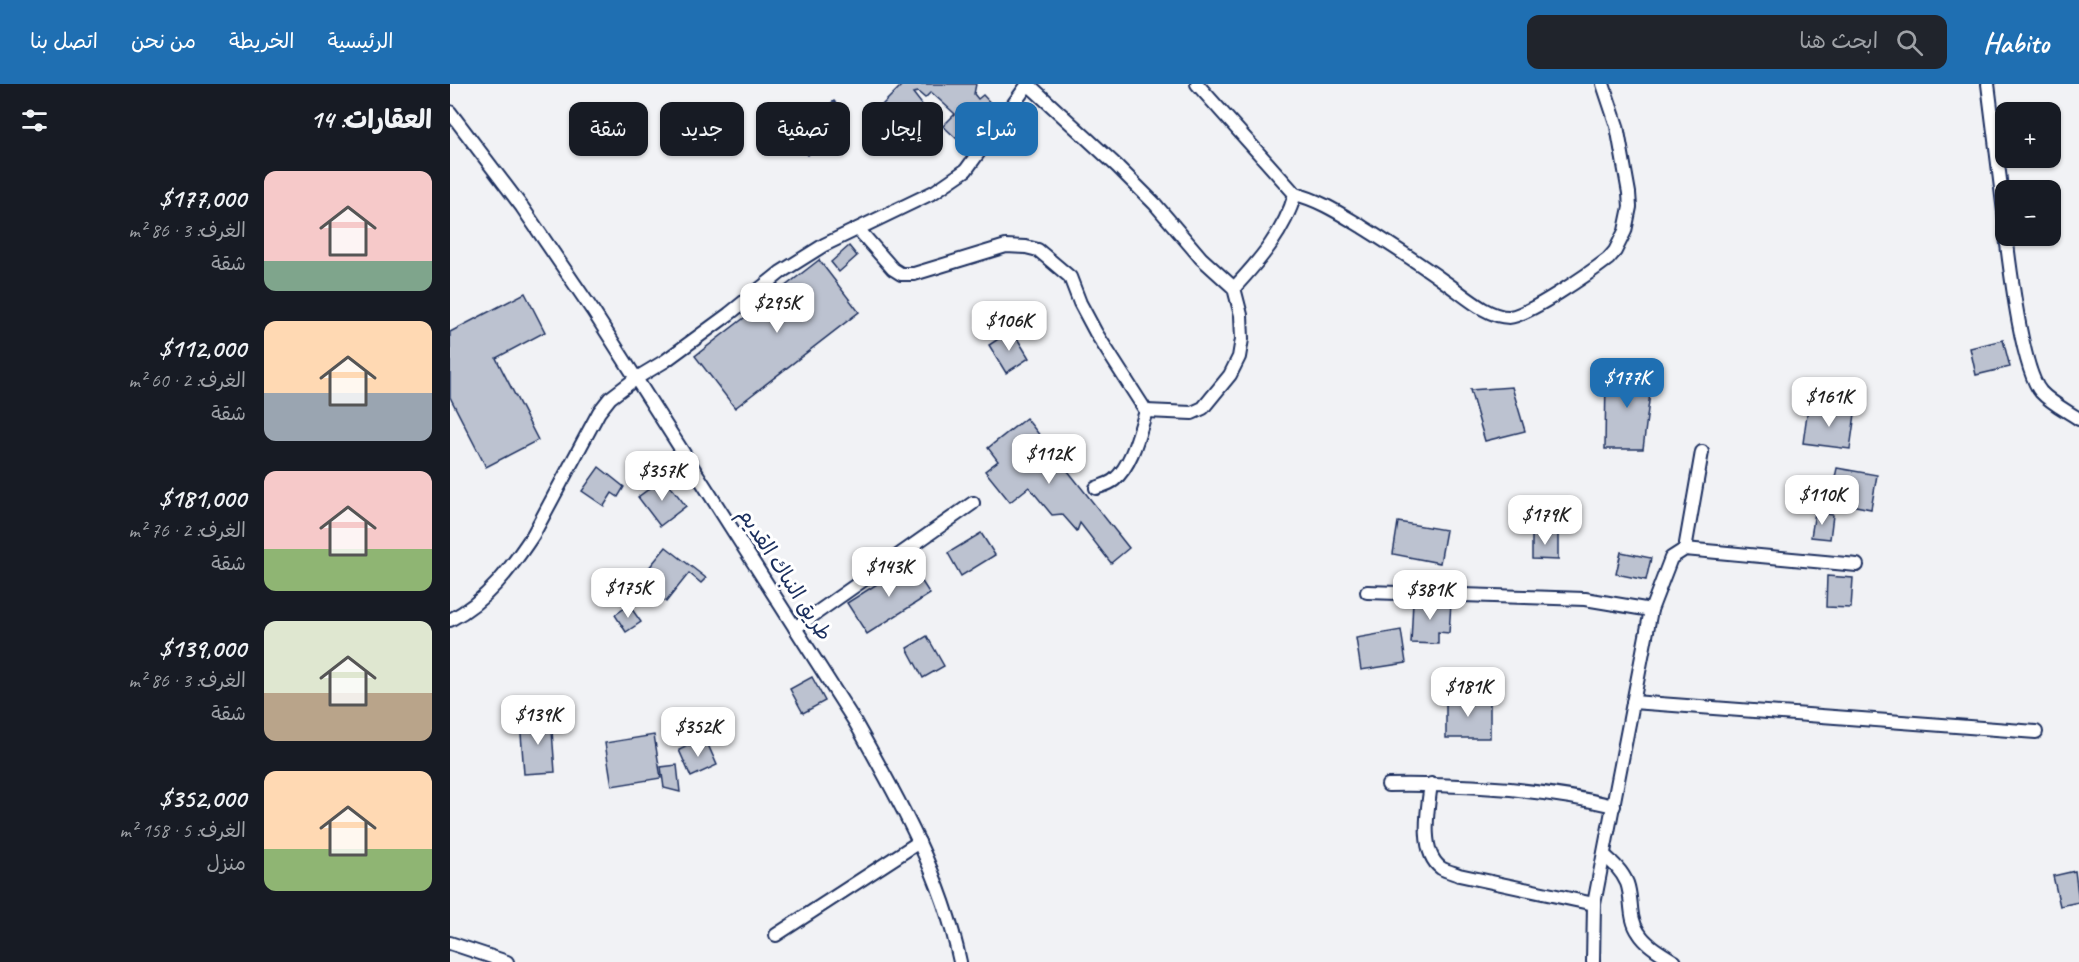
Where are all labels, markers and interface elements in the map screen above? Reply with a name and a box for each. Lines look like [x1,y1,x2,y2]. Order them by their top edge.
search box [1527,15,1947,69]
text: Habito [1983,25,2049,60]
icon: search [1893,26,1926,59]
text: ابحث هنا [1799,27,1878,55]
text: اتصل بنا [30,28,98,54]
text: من نحن [131,28,196,54]
text: الخريطة [229,28,295,54]
text: الرئيسية [328,28,393,54]
chip: شقة [569,102,648,156]
chip: جديد [660,102,744,156]
chip: تصفية [756,102,850,156]
chip: إيجار [862,102,943,156]
chip: شراء [955,102,1038,156]
map controls [1995,102,2061,246]
button: + [1995,102,2061,168]
text: العقارات: 14 [310,103,432,136]
icon: filters [18,104,51,137]
button: − [1995,180,2061,246]
text: $177,000 [159,182,246,215]
icon: home [312,195,384,267]
text: الغرف: 3 · 86 m² [128,218,246,243]
text: شقة [211,251,246,276]
pin: $295K [735,283,819,334]
text: $295K [754,290,800,315]
pin: $106K [967,301,1051,352]
text: $106K [986,308,1032,333]
text: $112,000 [159,332,246,365]
icon: home [312,345,384,417]
pin: $177K [1585,358,1669,409]
text: $177K [1604,365,1650,390]
text: الغرف: 2 · 60 m² [128,368,246,393]
pin: $161K [1787,377,1871,428]
text: $161K [1806,384,1852,409]
text: شقة [211,401,246,426]
pin: $112K [1007,434,1091,485]
text: $112K [1026,441,1072,466]
pin: $357K [620,451,704,502]
text: $357K [639,458,685,483]
pin: $110K [1780,475,1864,526]
text: $181,000 [159,482,246,515]
text: $110K [1799,482,1845,507]
icon: home [312,495,384,567]
pin: $179K [1503,495,1587,546]
text: $179K [1522,502,1568,527]
street label: طريق النباك القديم [730,503,838,647]
text: الغرف: 2 · 76 m² [128,518,246,543]
pin: $143K [847,547,931,598]
text: شقة [211,551,246,576]
text: $143K [866,554,912,579]
pin: $175K [586,568,670,619]
pin: $381K [1388,570,1472,621]
text: $175K [605,575,651,600]
text: $381K [1407,577,1453,602]
text: $139,000 [159,632,246,665]
icon: home [312,645,384,717]
pin: $181K [1426,667,1510,718]
text: الغرف: 3 · 86 m² [128,668,246,693]
text: $181K [1445,674,1491,699]
pin: $139K [496,695,580,746]
text: شقة [211,701,246,726]
text: $139K [515,702,561,727]
pin: $352K [656,707,740,758]
text: $352K [675,714,721,739]
text: $352,000 [159,782,246,815]
icon: home [312,795,384,867]
text: الغرف: 5 · 158 m² [119,818,246,843]
text: منزل [207,851,246,876]

